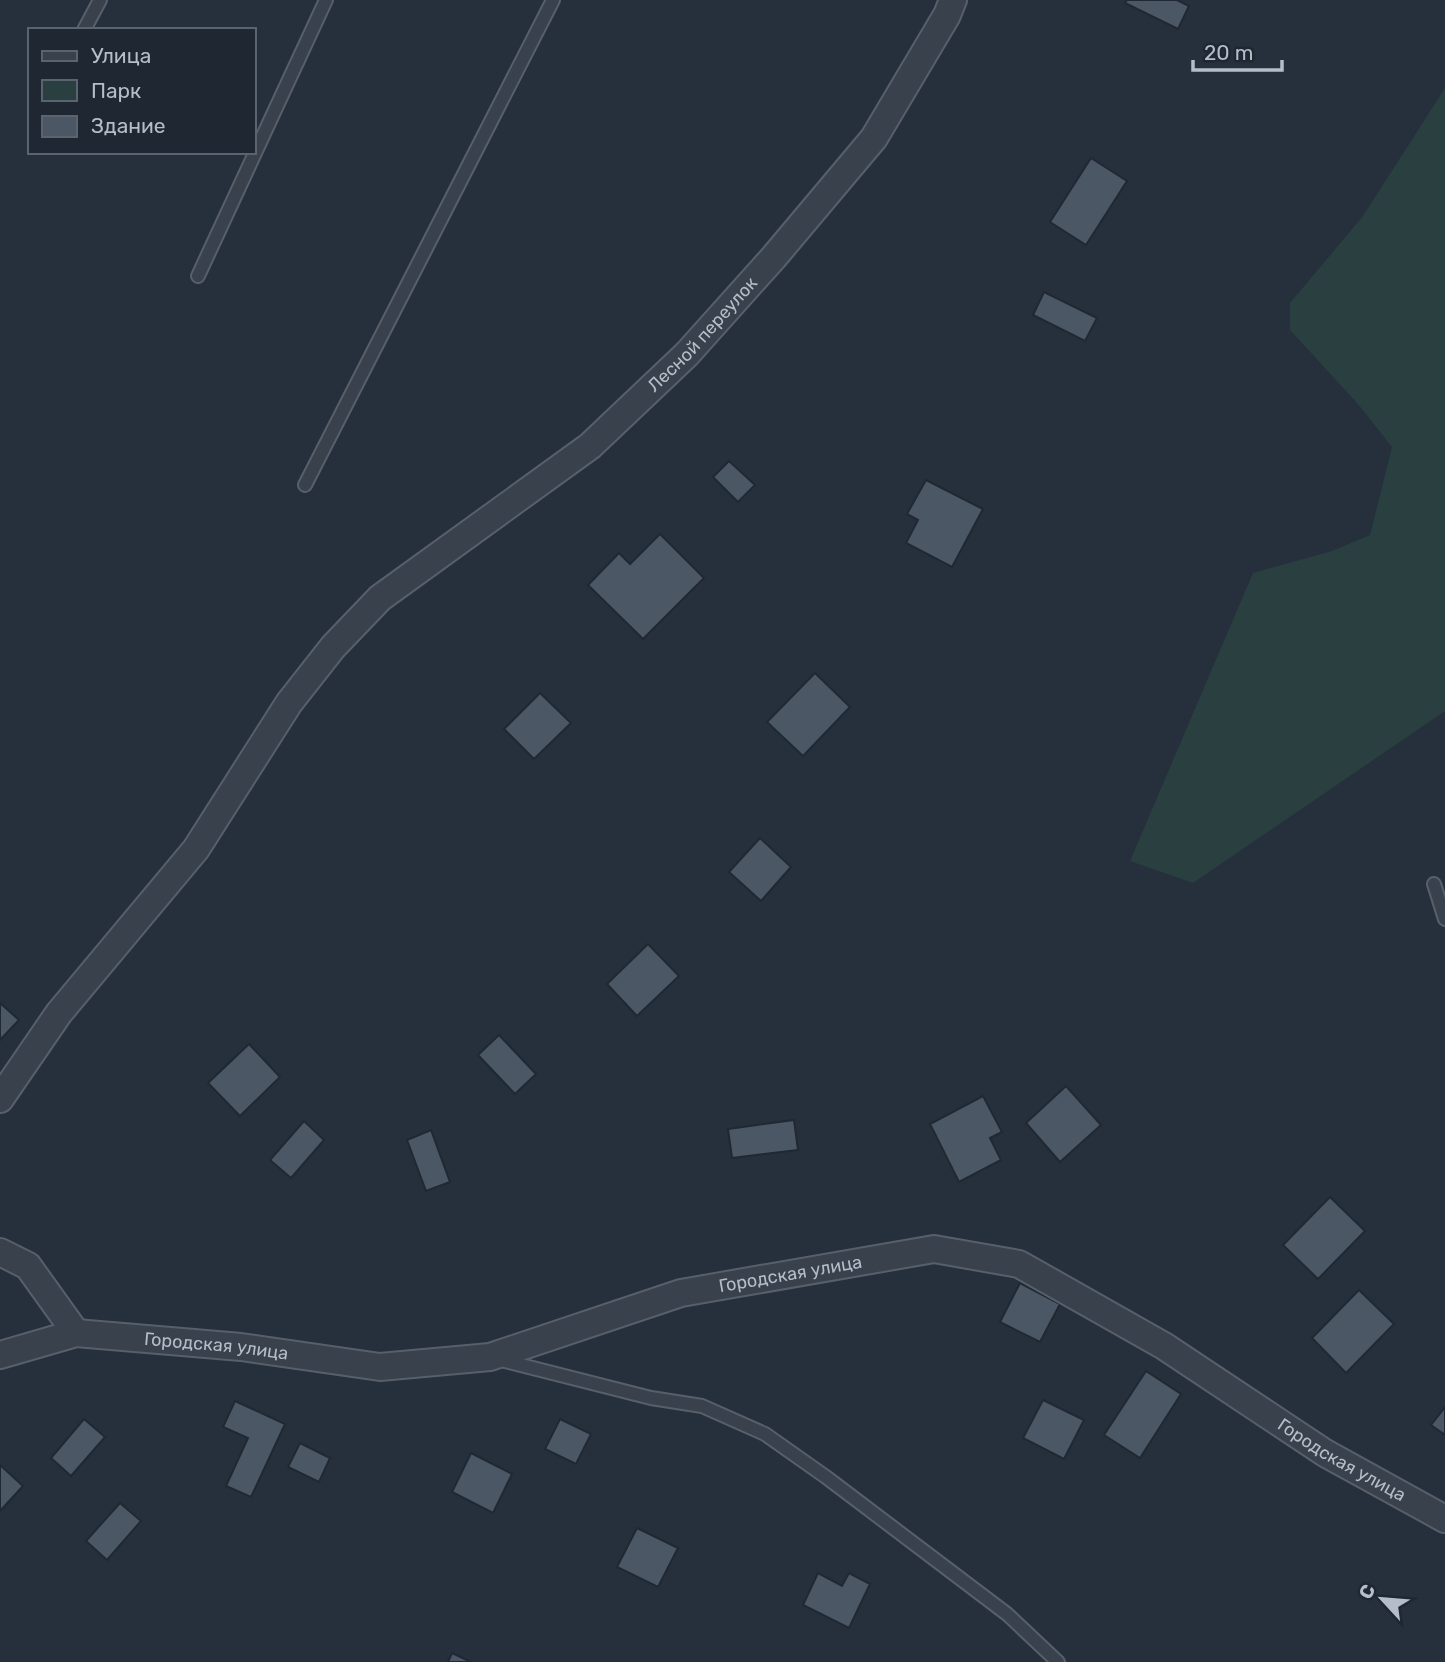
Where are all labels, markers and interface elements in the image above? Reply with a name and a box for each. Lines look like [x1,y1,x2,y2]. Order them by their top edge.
legend [28,28,256,154]
scale bar [1193,28,1282,72]
text: 20 m [1204,40,1253,65]
text: Улица [91,43,151,68]
text: Парк [91,78,141,103]
text: Здание [91,113,166,138]
street label: Лесной переулок [643,272,762,397]
street label: Городская улица [717,1251,864,1297]
street label: Городская улица [143,1328,290,1365]
street label: Городская улица [1273,1414,1410,1506]
north arrow [1347,1564,1417,1634]
text: С [1354,1581,1380,1603]

